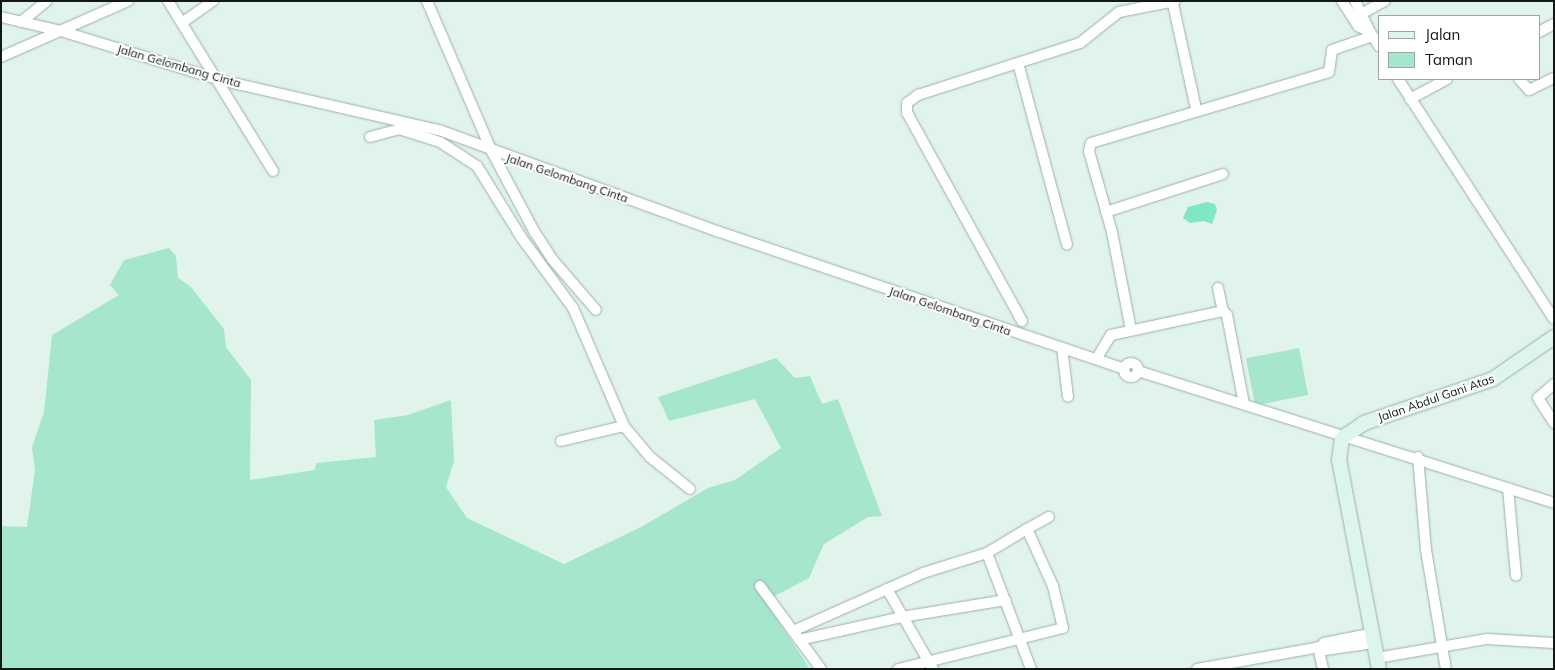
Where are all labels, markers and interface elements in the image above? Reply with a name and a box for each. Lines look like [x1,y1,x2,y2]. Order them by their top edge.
legend [1378,15,1540,80]
text: Jalan [1425,25,1460,44]
street label: Jalan Gelombang Cinta [115,41,243,91]
text: Taman [1425,50,1473,69]
street label: Jalan Gelombang Cinta [504,150,630,206]
street label: Jalan Gelombang Cinta [887,283,1013,339]
street label: Jalan Abdul Gani Atas [1376,371,1496,425]

